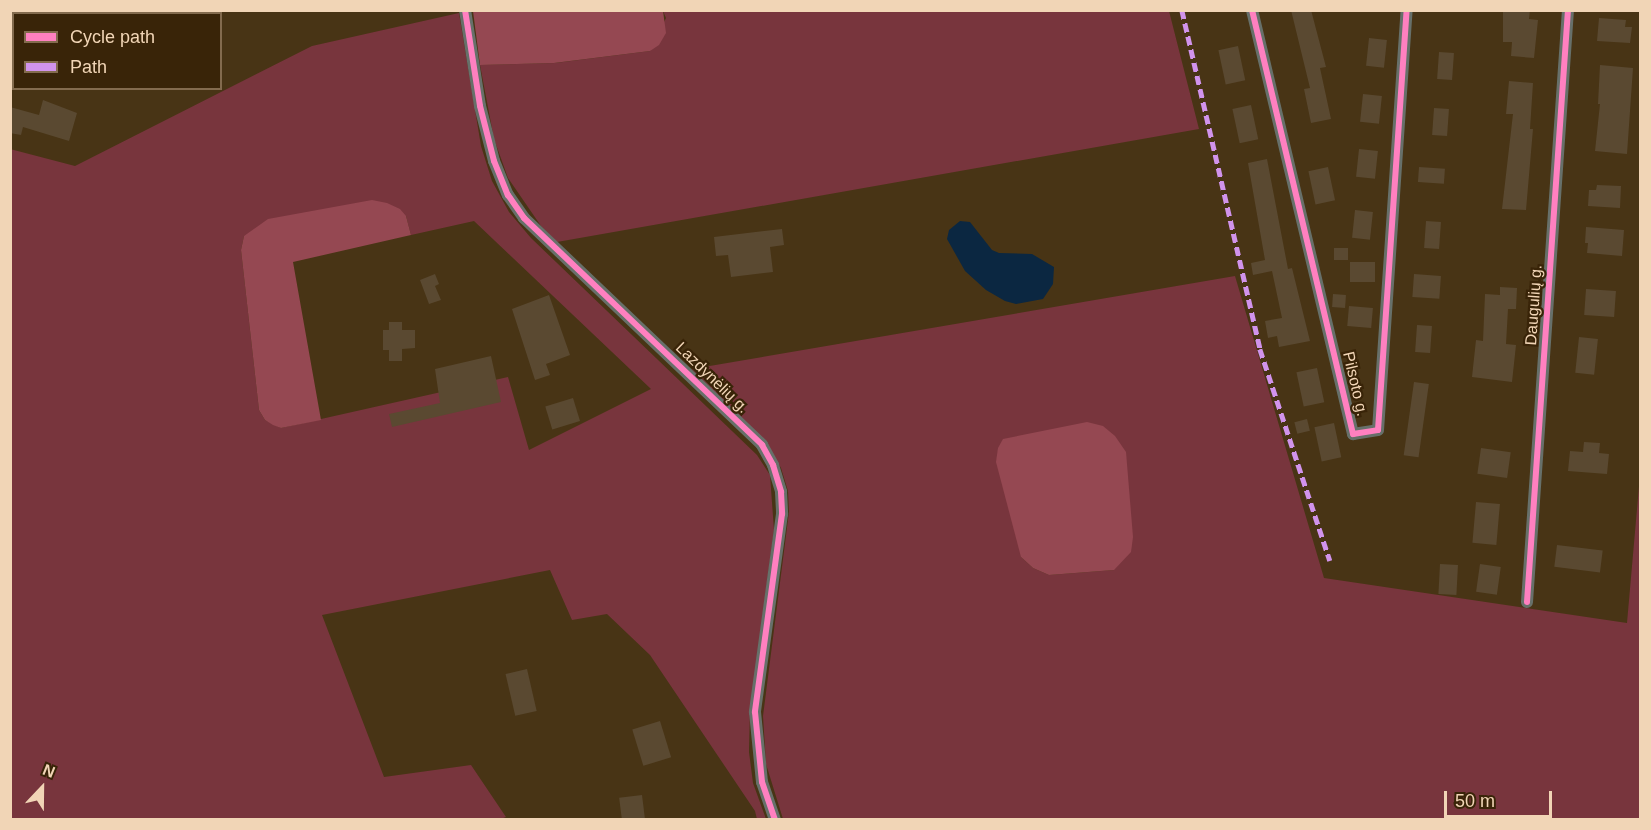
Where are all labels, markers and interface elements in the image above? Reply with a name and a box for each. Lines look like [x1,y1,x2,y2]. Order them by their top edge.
legend [12,12,222,90]
text: Cycle path [70,27,155,47]
text: Path [70,57,107,77]
street label: Daugulių g. [1522,264,1546,346]
street label: Lazdynėlių g. [671,338,753,418]
street label: Pilsoto g. [1338,350,1372,418]
north arrow [12,758,72,818]
text: N [40,761,57,781]
scale bar [1447,779,1555,817]
text: 50 m [1455,791,1495,811]

